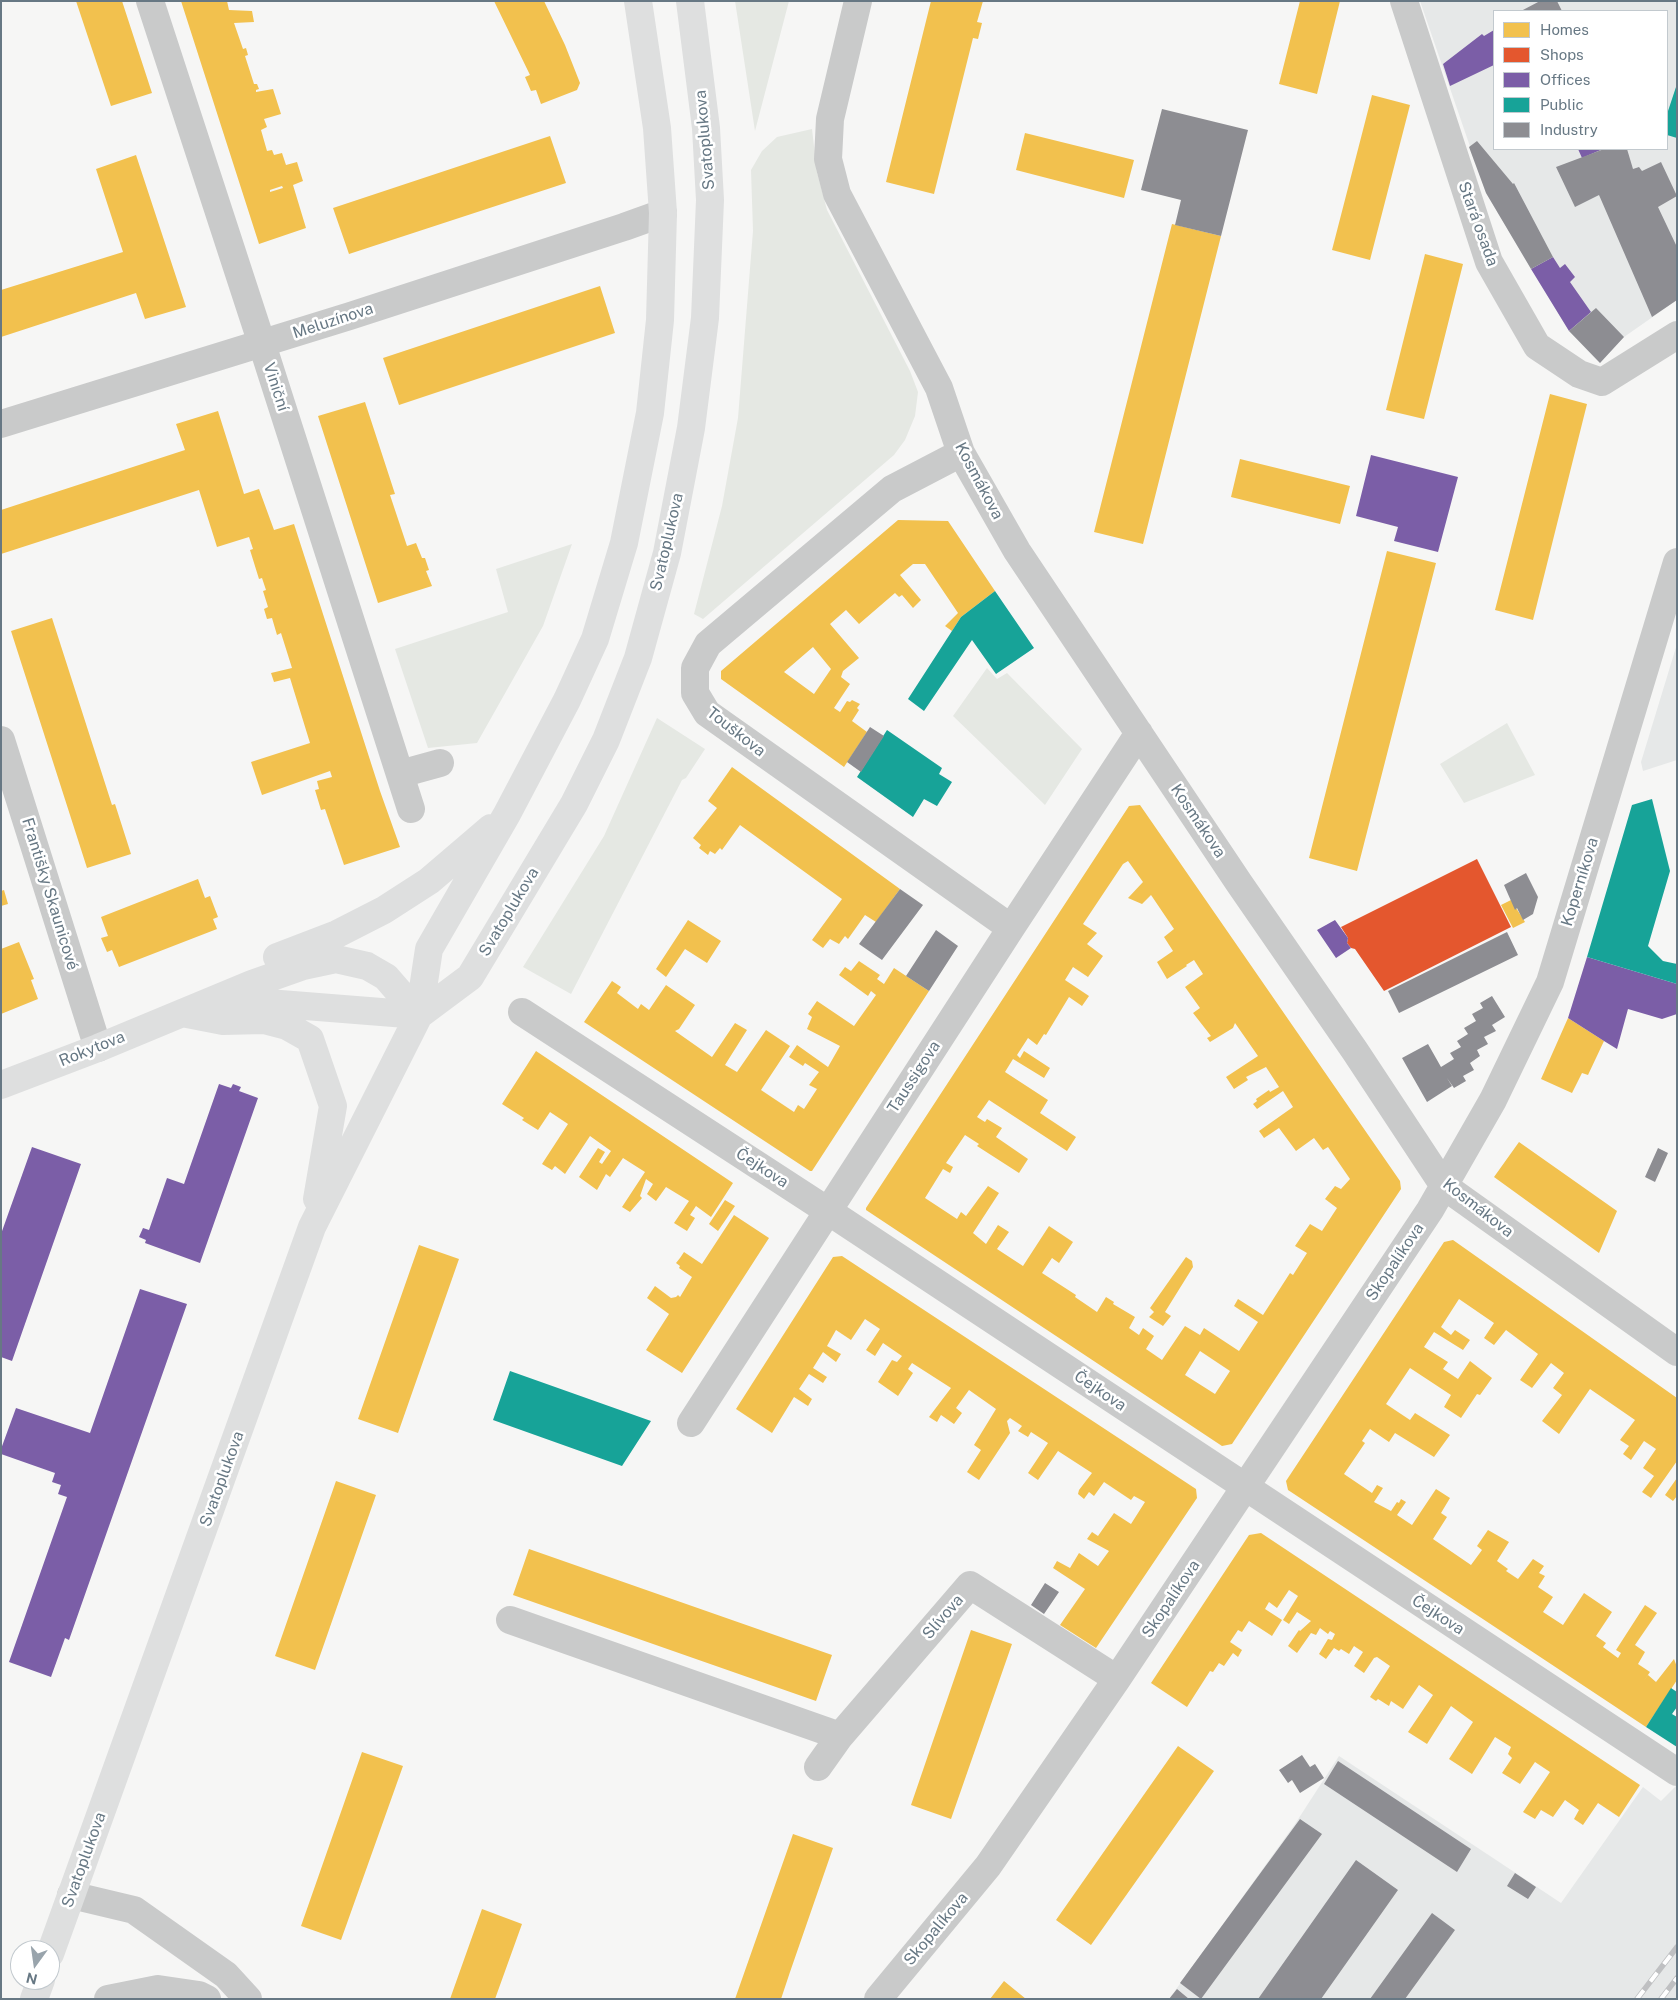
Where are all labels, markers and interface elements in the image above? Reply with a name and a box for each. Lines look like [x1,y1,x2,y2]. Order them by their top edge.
legend [1493,10,1668,150]
text: Homes [1540,21,1589,38]
text: Shops [1540,46,1584,63]
text: Offices [1540,71,1590,88]
street label: Svatoplukova [691,89,719,191]
text: Public [1540,96,1584,113]
text: Industry [1540,121,1598,138]
street label: Stará osada [1454,179,1502,269]
street label: Meluzínova [290,299,376,343]
street label: Viniční [259,360,293,414]
street label: Kosmákova [951,439,1007,523]
street label: Svatoplukova [646,491,688,593]
street label: Touškova [703,703,769,761]
street label: Kosmákova [1166,781,1230,861]
street label: Františky Skaunicové [18,815,82,973]
street label: Koperníkova [1557,835,1603,929]
street label: Svatoplukova [475,864,543,960]
street label: Rokytova [56,1027,128,1071]
street label: Taussigova [884,1037,944,1117]
street label: Čejkova [732,1144,792,1192]
street label: Kosmákova [1439,1174,1517,1242]
street label: Skopalíkova [1362,1219,1428,1305]
street label: Čejkova [1070,1367,1130,1415]
street label: Svatoplukova [196,1429,248,1529]
street label: Skopalíkova [1138,1556,1204,1642]
street label: Slívova [918,1591,968,1643]
street label: Čejkova [1408,1591,1468,1639]
street label: Svatoplukova [58,1810,110,1910]
street label: Skopalíkova [900,1889,972,1969]
north arrow [10,1940,60,1990]
text: N [24,1969,39,1988]

